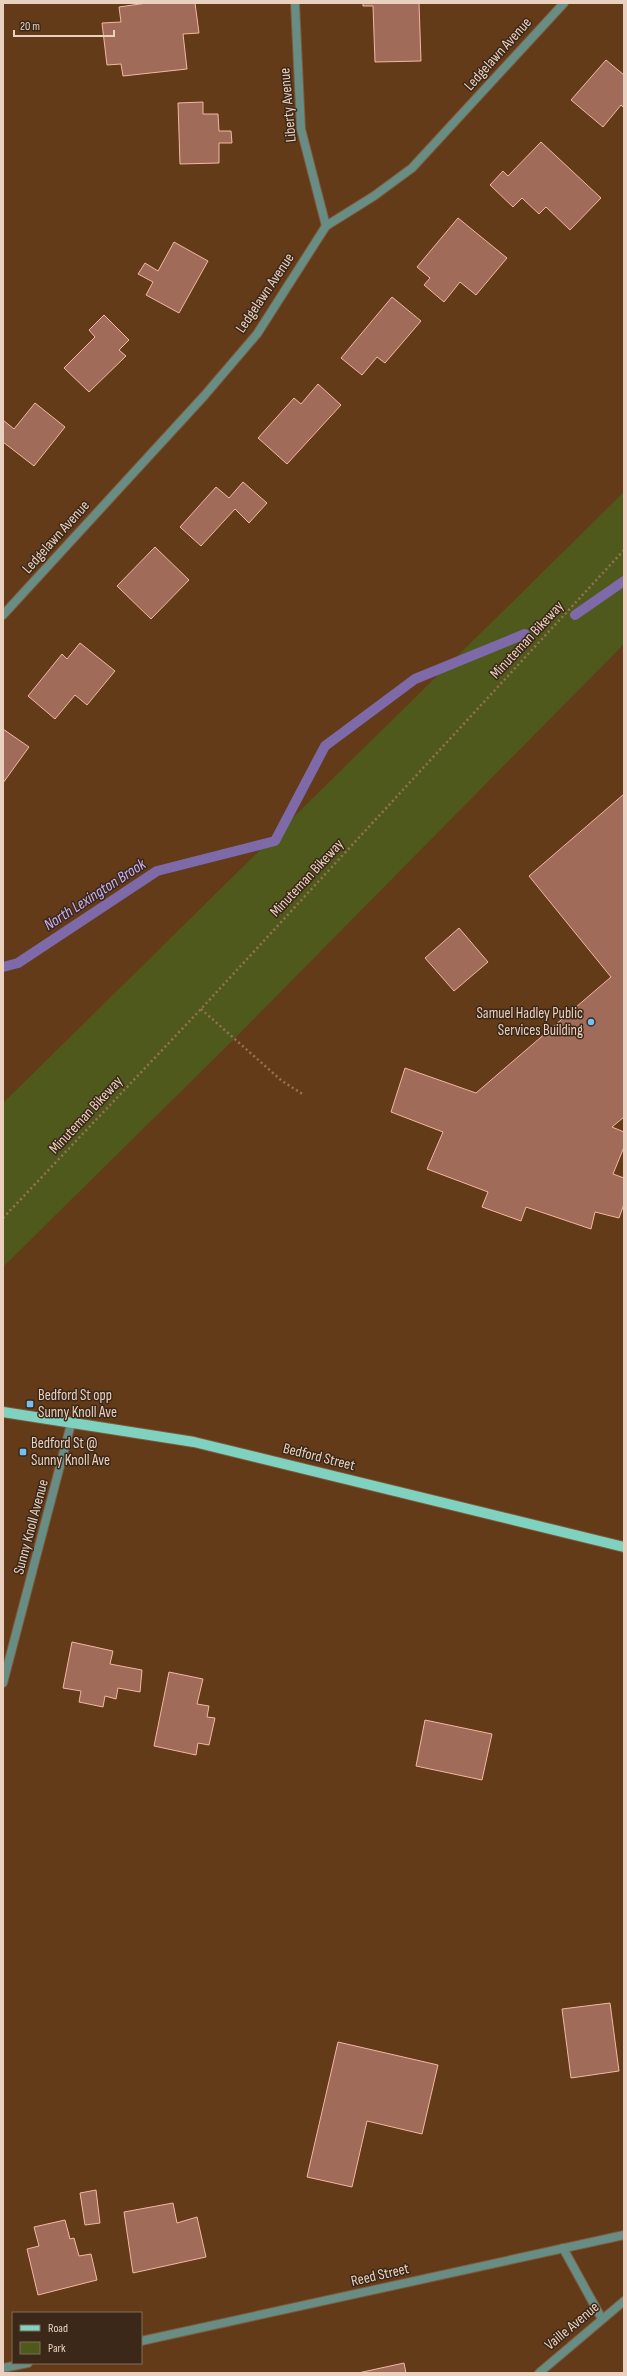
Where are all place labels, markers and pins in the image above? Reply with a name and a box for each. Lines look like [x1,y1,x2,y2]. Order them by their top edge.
place label: Samuel Hadley Public Services Building [476,1004,583,1040]
marker: Samuel Hadley Public Services Building [586,1017,596,1027]
place label: Bedford St opp Sunny Knoll Ave [38,1386,117,1422]
marker: Bedford St opp Sunny Knoll Ave [25,1399,35,1409]
place label: Bedford St @ Sunny Knoll Ave [31,1434,110,1470]
marker: Bedford St @ Sunny Knoll Ave [18,1447,28,1457]

